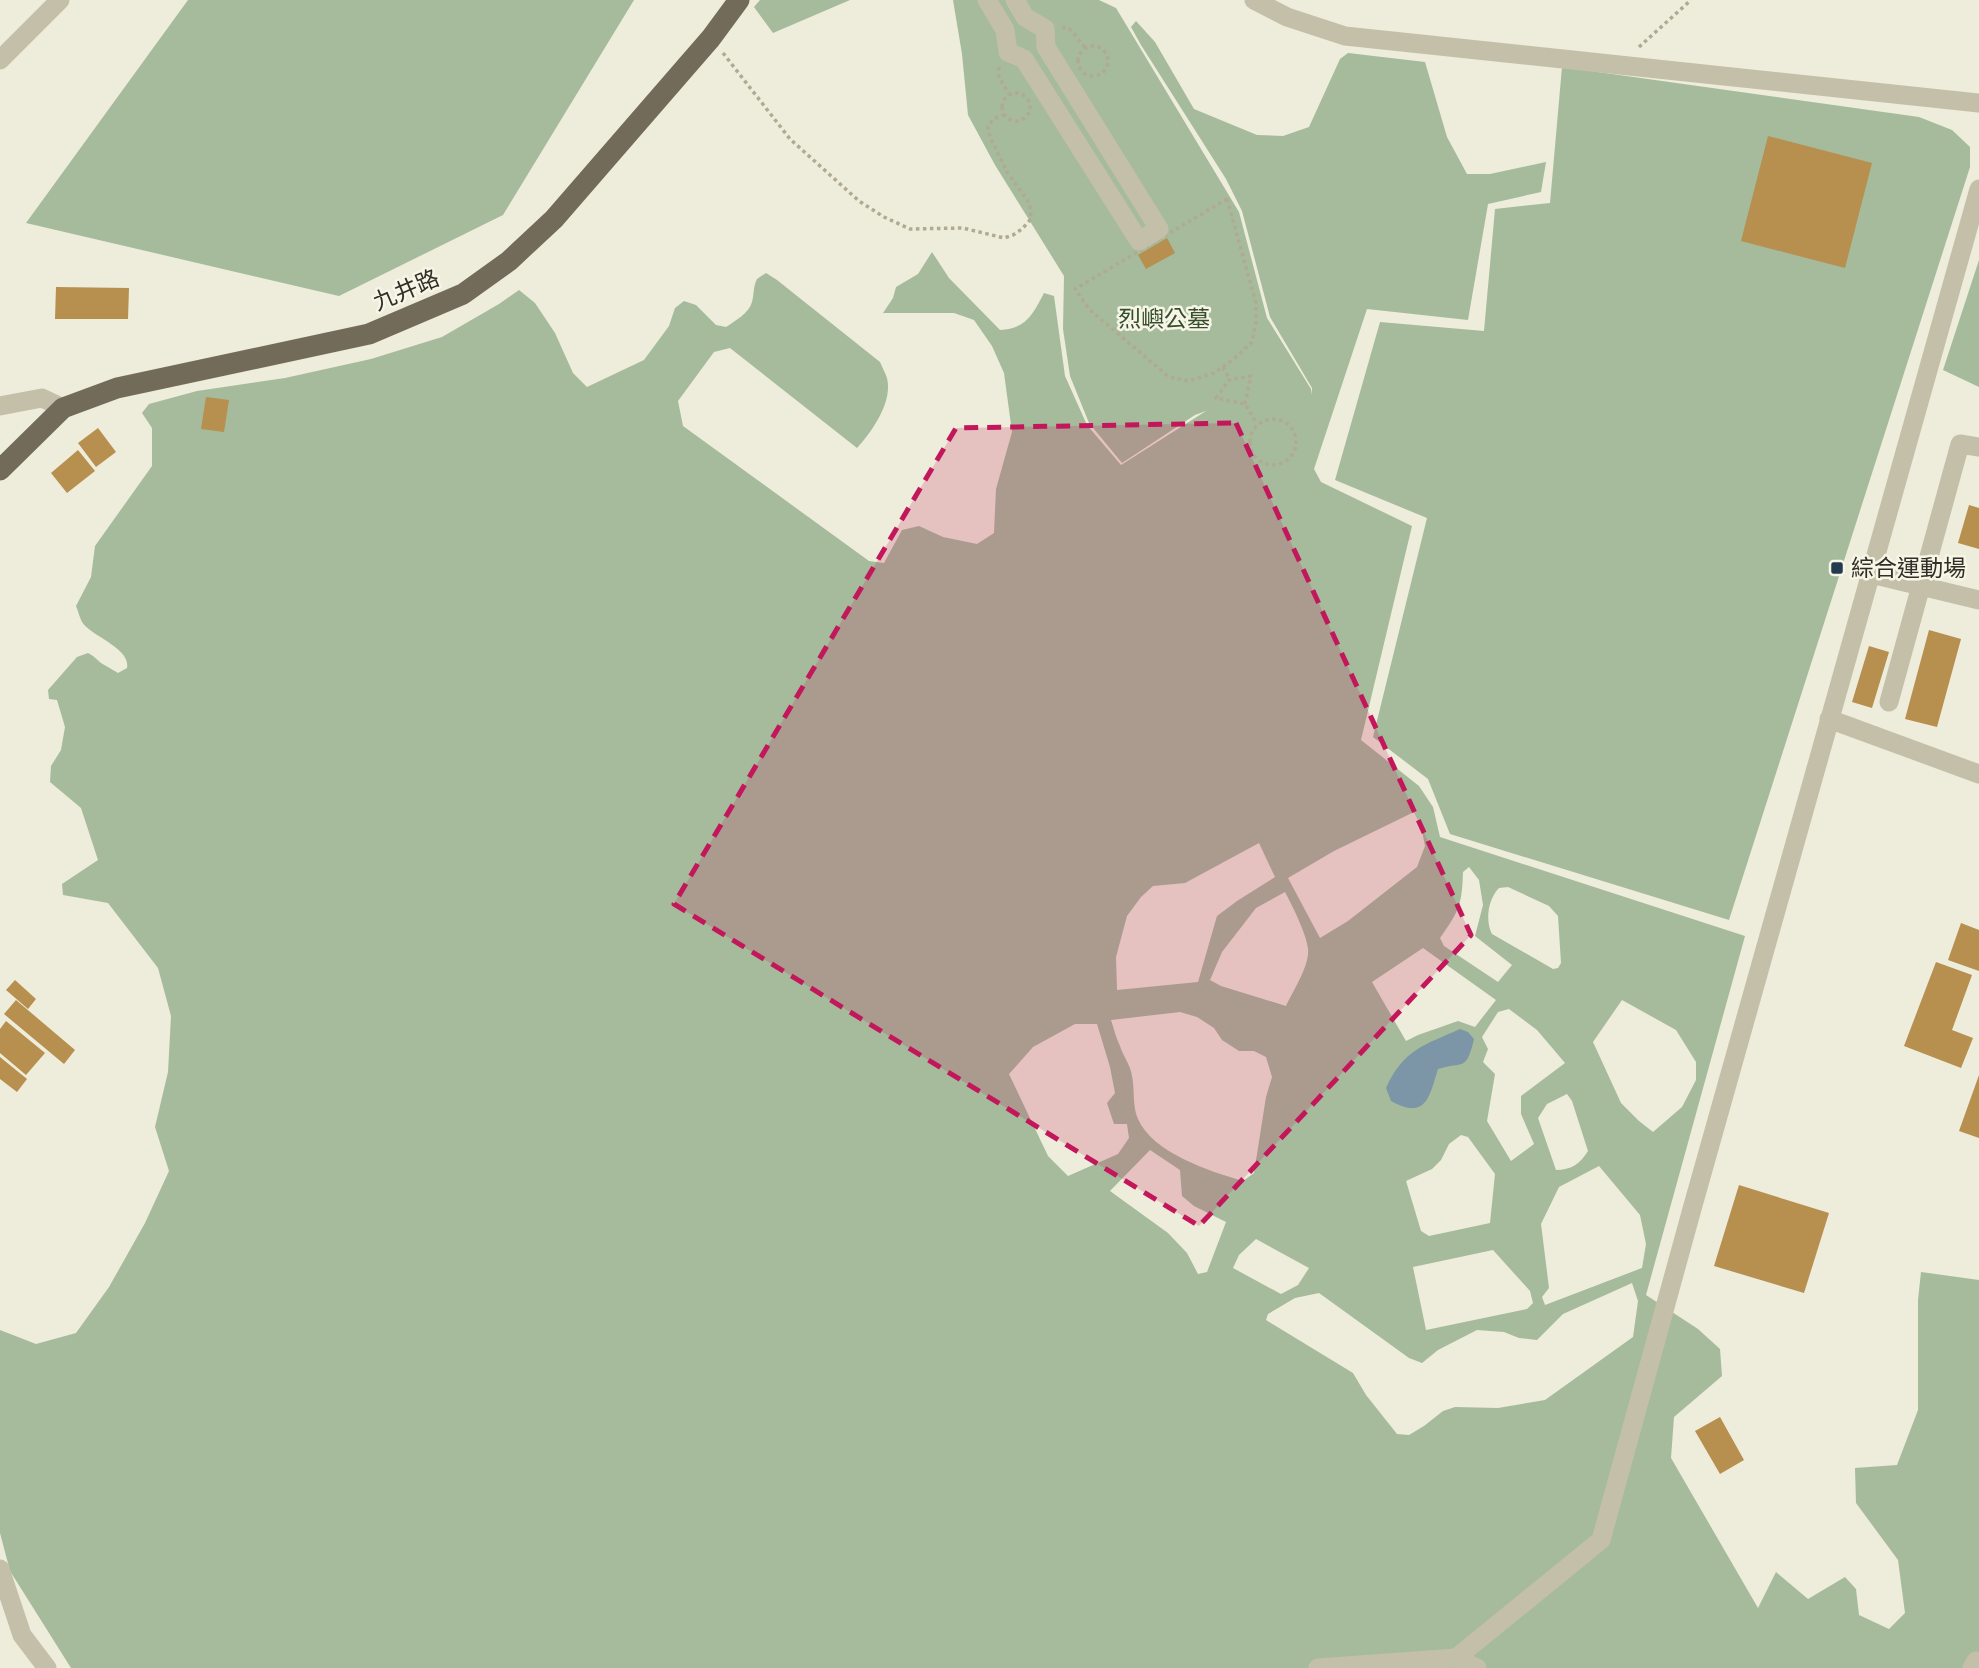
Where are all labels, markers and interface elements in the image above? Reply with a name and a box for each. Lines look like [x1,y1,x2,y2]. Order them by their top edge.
street label: 九井路 [369,264,443,316]
park label: 烈嶼公墓 [1118,305,1210,333]
place label: 綜合運動場 [1851,554,1966,582]
marker: 綜合運動場 [1829,560,1845,576]

